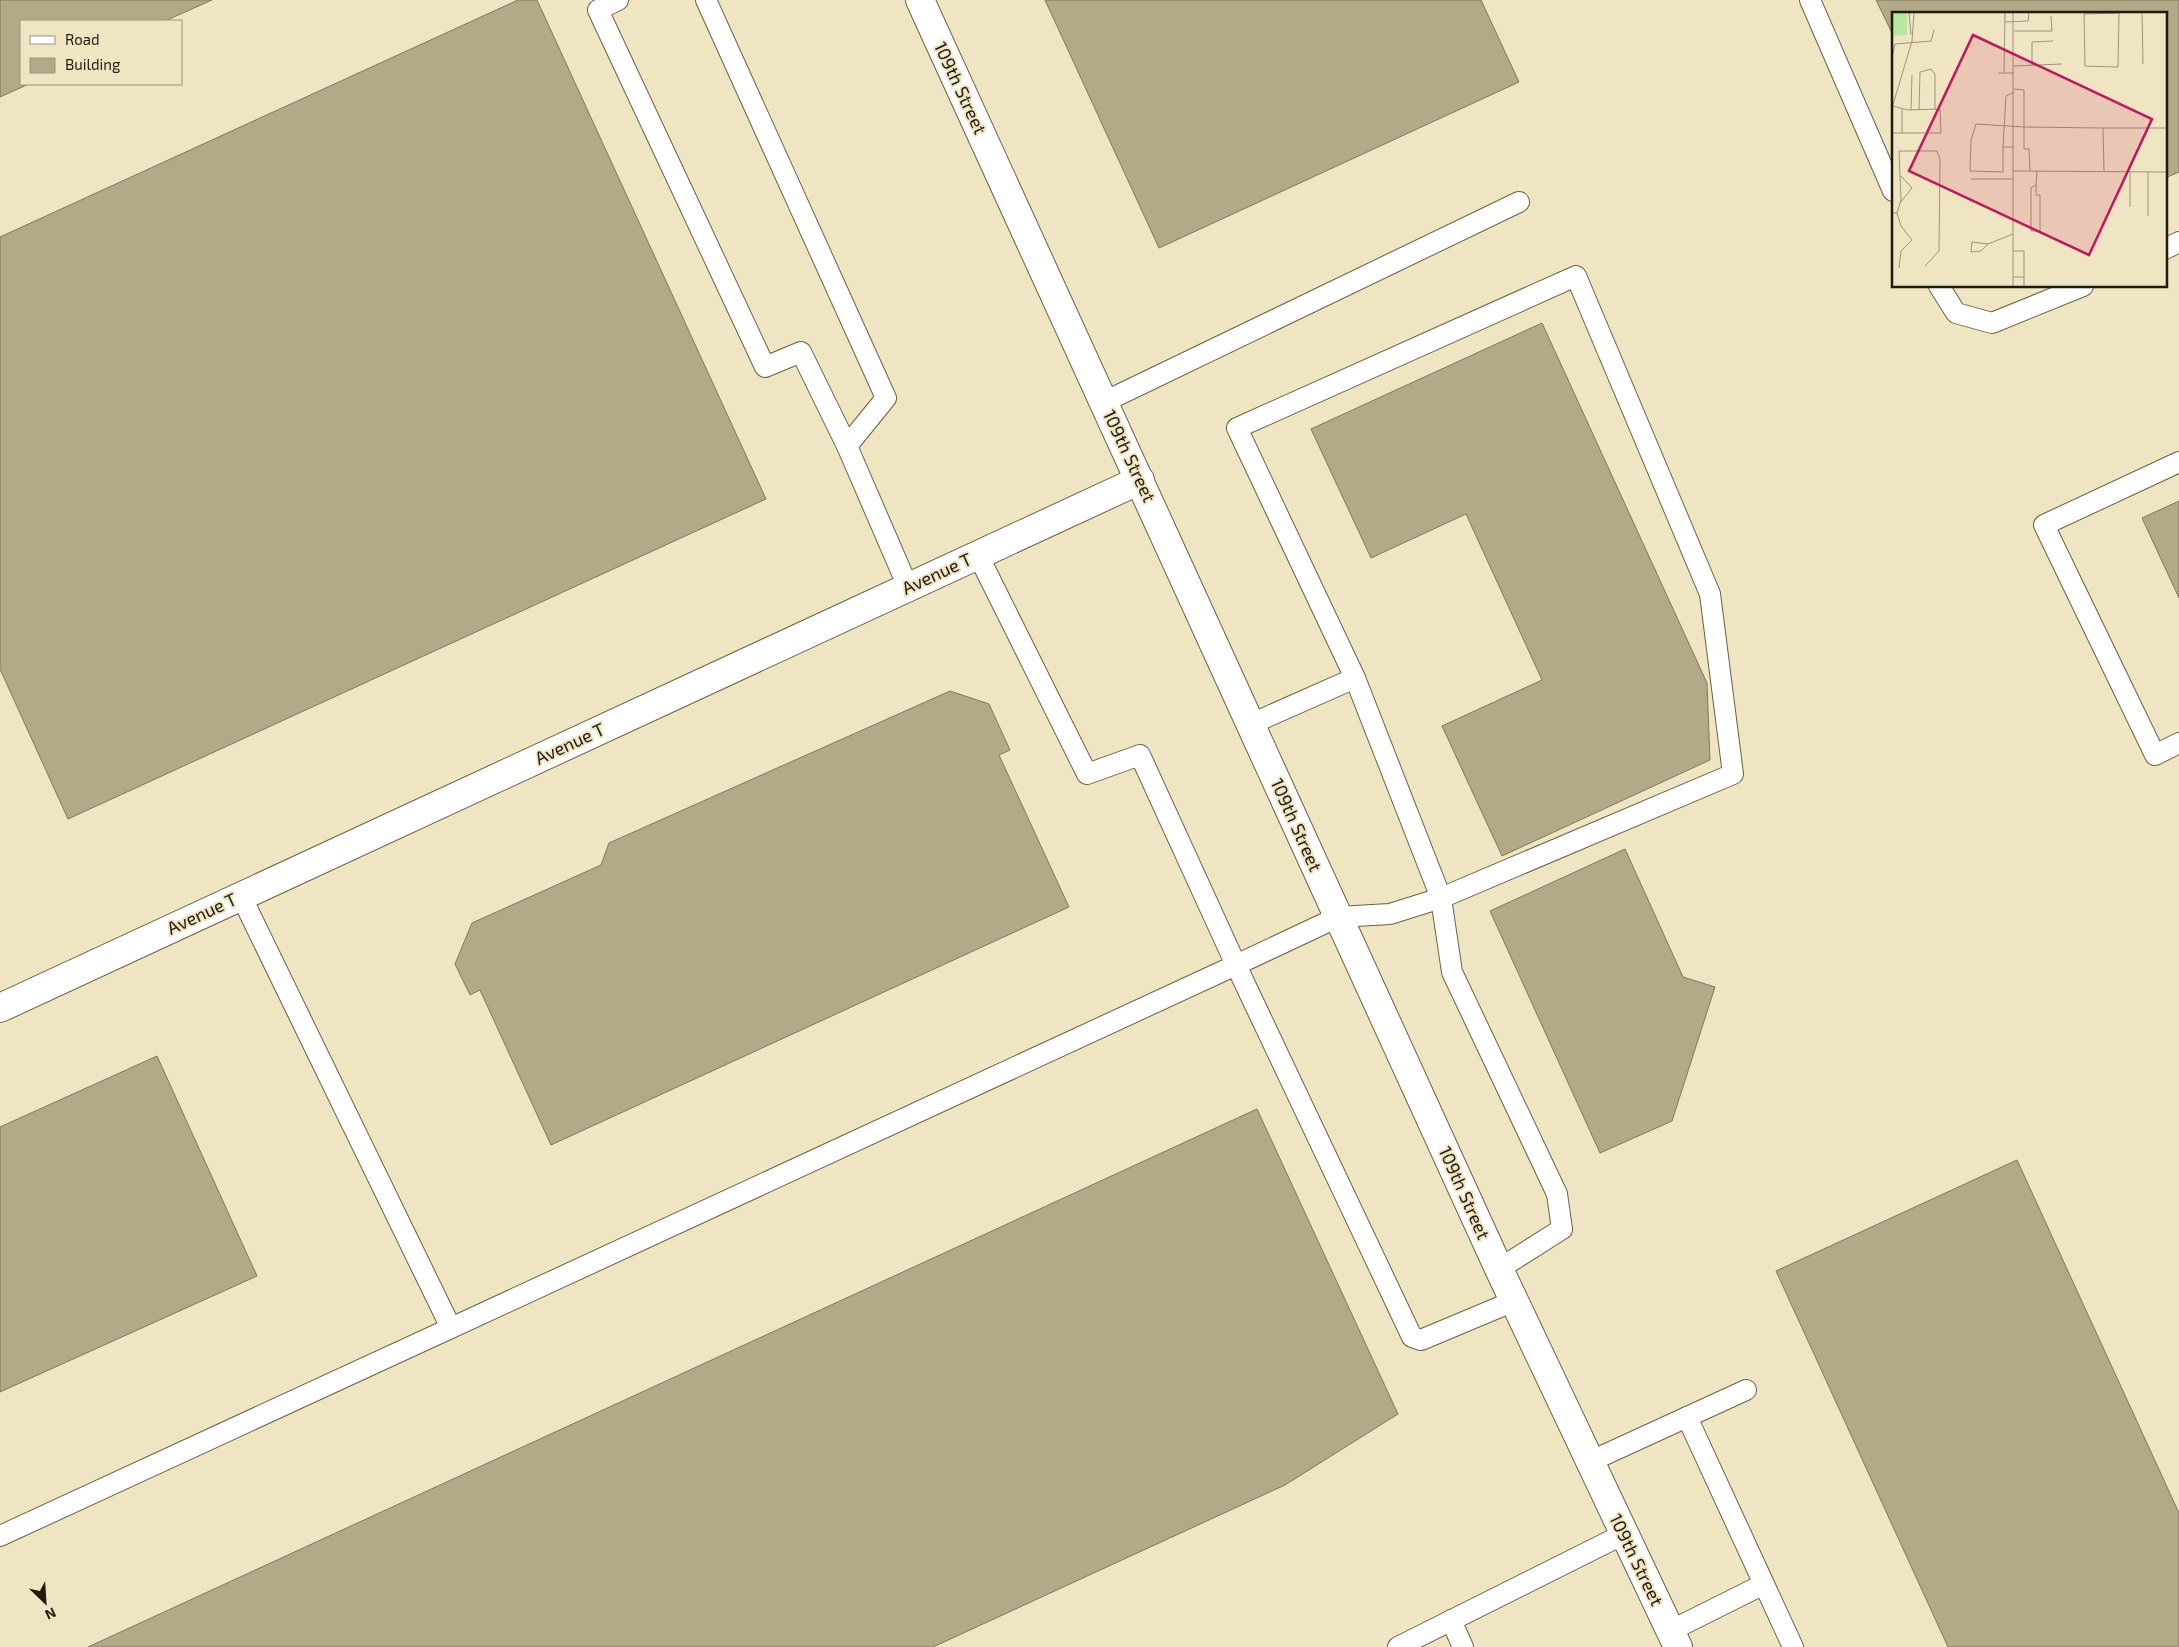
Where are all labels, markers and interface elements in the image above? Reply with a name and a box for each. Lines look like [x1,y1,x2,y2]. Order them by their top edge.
inset map [1892,12,2166,288]
legend [20,20,182,85]
text: Road [65,30,100,48]
street label: 109th Street [930,38,992,138]
text: Building [65,55,121,73]
street label: 109th Street [1099,406,1161,506]
street label: Avenue T [898,547,975,599]
street label: Avenue T [531,717,608,769]
street label: 109th Street [1267,775,1327,875]
street label: Avenue T [163,887,240,939]
street label: 109th Street [1435,1143,1495,1243]
street label: 109th Street [1605,1510,1669,1609]
north arrow [20,1577,70,1627]
text: N [43,1604,59,1624]

